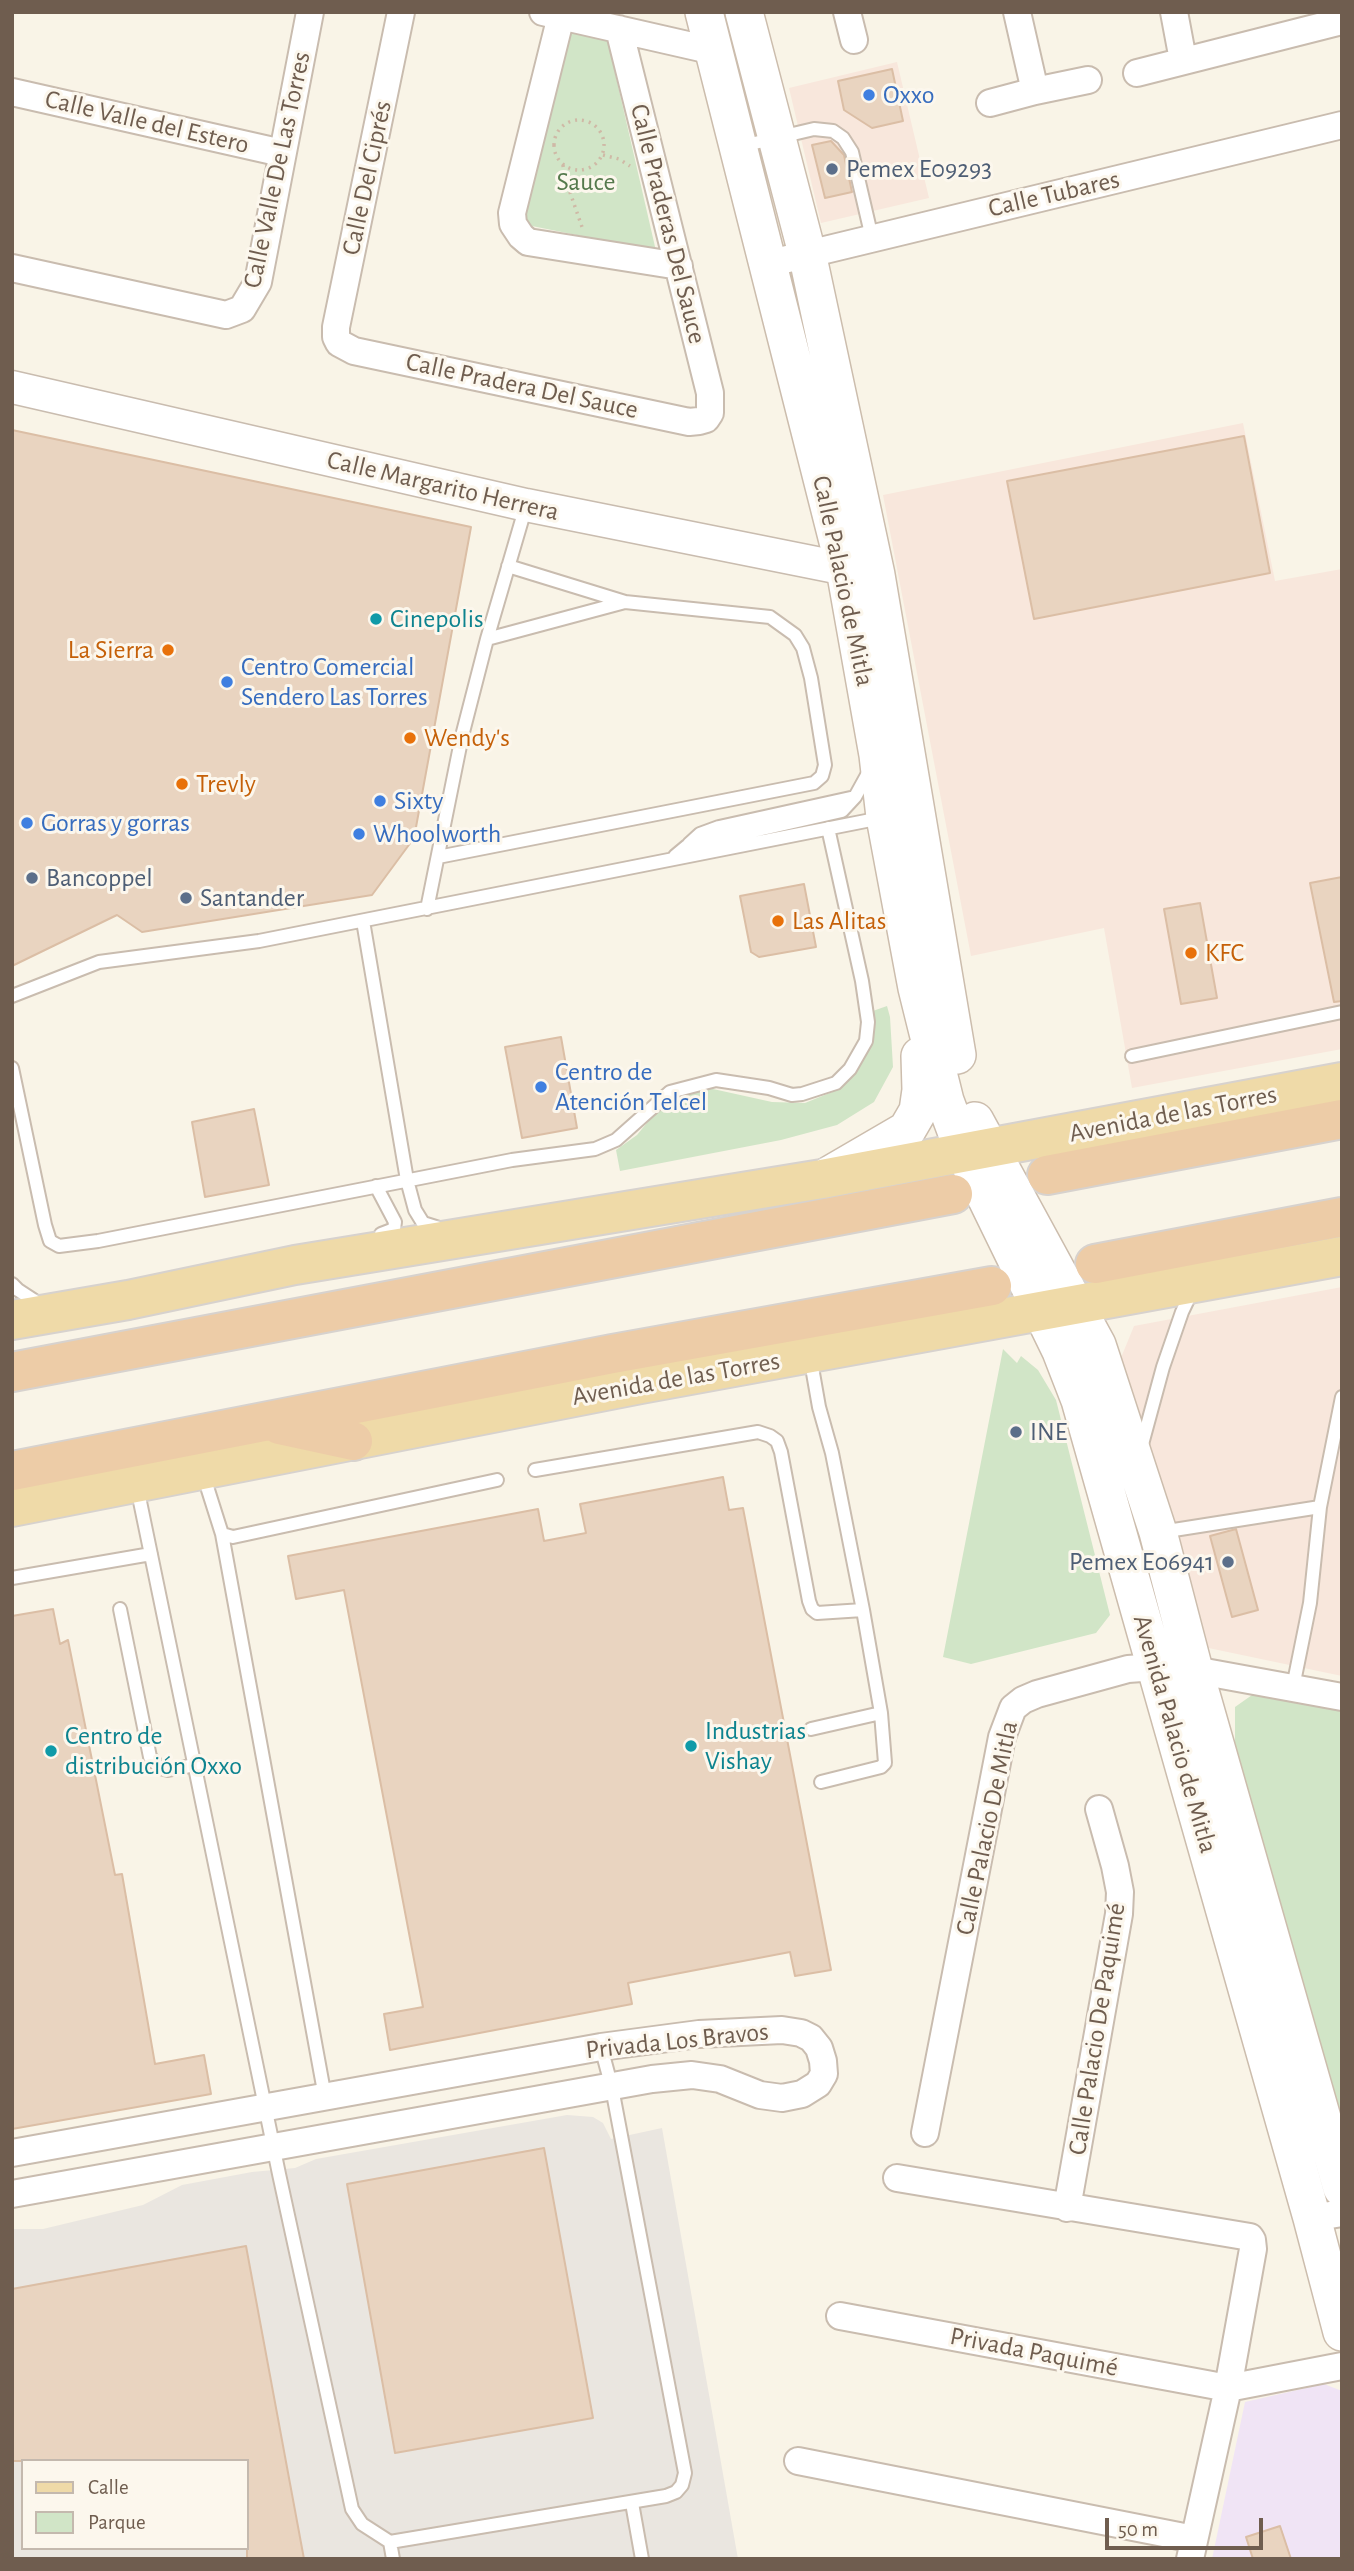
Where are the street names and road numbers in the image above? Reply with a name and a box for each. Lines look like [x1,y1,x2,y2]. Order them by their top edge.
street label: Calle Valle De Las Torres [237,49,317,291]
street label: Calle Valle del Estero [42,83,252,161]
street label: Calle Del Ciprés [335,98,399,258]
street label: Calle Praderas Del Sauce [623,101,713,347]
street label: Calle Tubares [985,164,1123,224]
street label: Calle Pradera Del Sauce [403,346,641,426]
street label: Calle Margarito Herrera [324,444,562,528]
street label: Calle Palacio de Mitla [805,473,881,689]
street label: Avenida de las Torres [1067,1079,1279,1149]
street label: Avenida de las Torres [570,1345,782,1413]
street label: Avenida Palacio de Mitla [1126,1611,1224,1857]
street label: Calle Palacio De Mitla [949,1718,1025,1938]
street label: Calle Palacio De Paquimé [1062,1901,1132,2157]
street label: Privada Los Bravos [584,2016,770,2066]
street label: Privada Paquimé [947,2320,1121,2384]

